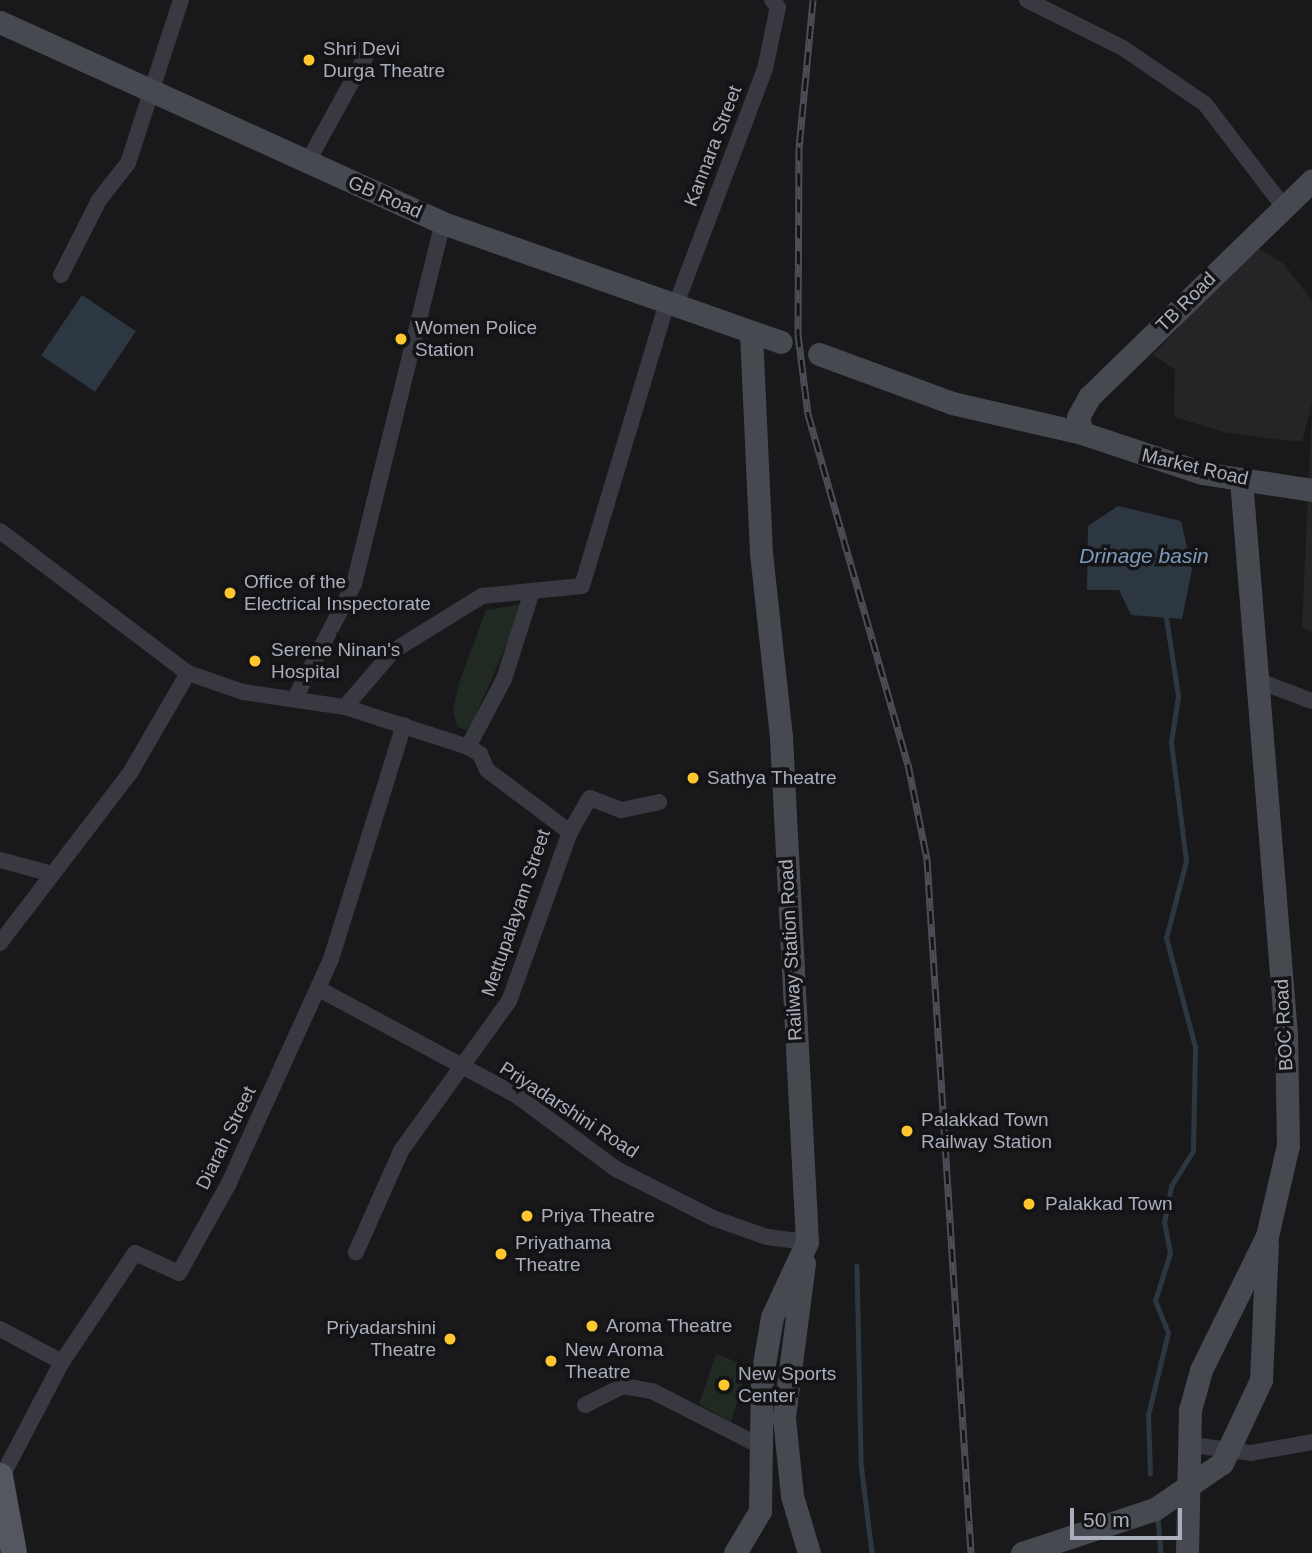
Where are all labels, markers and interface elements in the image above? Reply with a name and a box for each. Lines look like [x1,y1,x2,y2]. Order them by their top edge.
place label: Shri Devi Durga Theatre [323,38,446,82]
marker: Shri Devi Durga Theatre [301,52,317,68]
street label: Kannara Street [679,82,747,210]
street label: GB Road [345,171,425,223]
street label: TB Road [1151,267,1221,337]
place label: Women Police Station [415,317,537,361]
marker: Women Police Station [393,331,409,347]
street label: Market Road [1139,444,1251,490]
water label: Drinage basin [1079,543,1209,569]
place label: Office of the Electrical Inspectorate [244,571,431,615]
marker: Office of the Electrical Inspectorate [222,585,238,601]
place label: Serene Ninan's Hospital [271,639,400,683]
marker: Serene Ninan's Hospital [245,651,265,671]
place label: Sathya Theatre [707,767,837,789]
marker: Sathya Theatre [685,770,701,786]
street label: Mettupalayam Street [477,826,555,1000]
street label: Railway Station Road [775,859,807,1041]
street label: BOC Road [1270,979,1298,1071]
street label: Priyadarshini Road [495,1057,643,1163]
street label: Diarah Street [191,1083,261,1193]
place label: Palakkad Town Railway Station [921,1109,1052,1153]
marker: Palakkad Town Railway Station [899,1123,915,1139]
place label: Palakkad Town [1045,1193,1173,1215]
marker: Palakkad Town [1019,1194,1039,1214]
place label: Priya Theatre [541,1205,655,1227]
marker: Priya Theatre [519,1208,535,1224]
place label: Priyathama Theatre [515,1232,611,1276]
marker: Priyathama Theatre [493,1246,509,1262]
place label: Aroma Theatre [606,1315,733,1337]
place label: Priyadarshini Theatre [326,1317,436,1361]
marker: Aroma Theatre [584,1318,600,1334]
marker: Priyadarshini Theatre [442,1331,458,1347]
place label: New Aroma Theatre [565,1339,664,1383]
marker: New Aroma Theatre [543,1353,559,1369]
place label: New Sports Center [738,1363,836,1407]
marker: New Sports Center [716,1377,732,1393]
scale bar [1074,1494,1186,1538]
text: 50 m [1083,1508,1130,1531]

